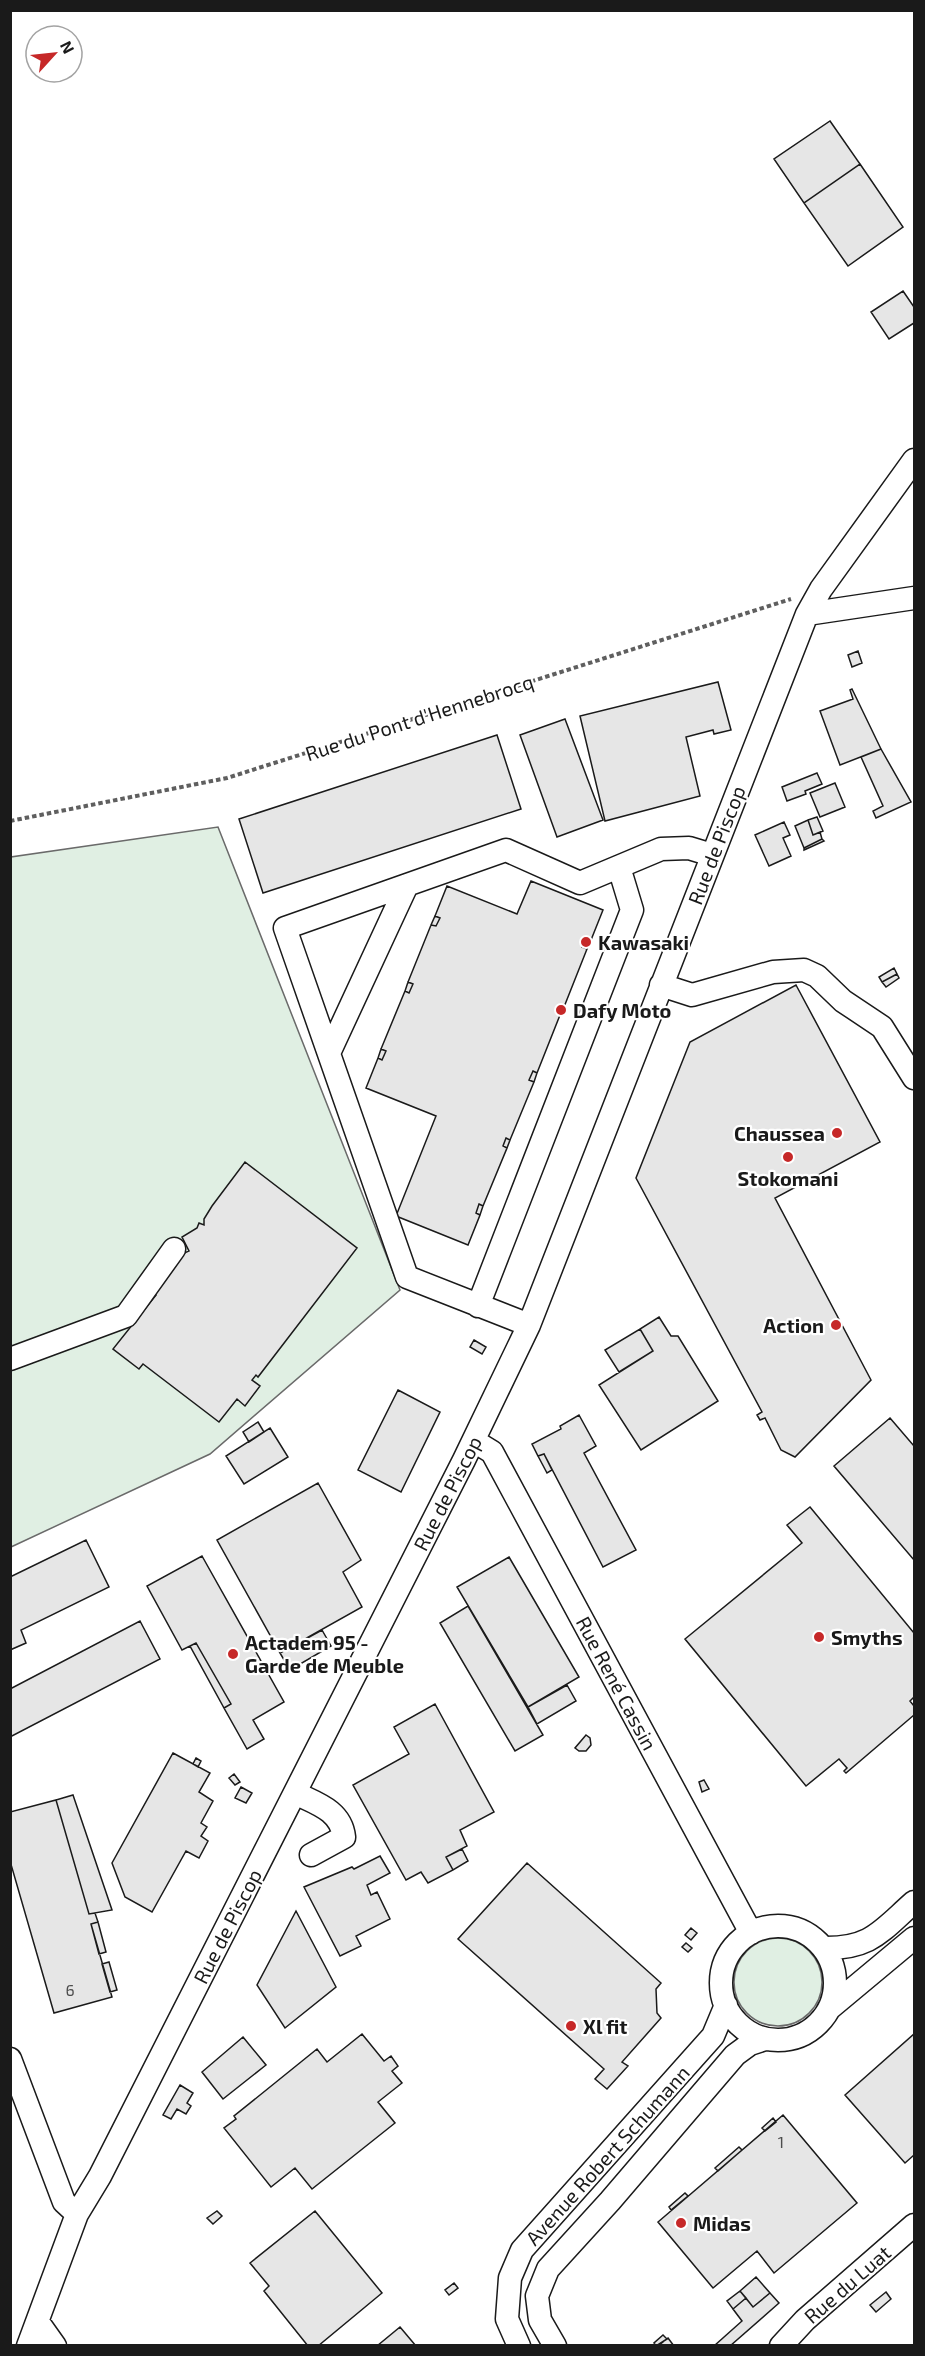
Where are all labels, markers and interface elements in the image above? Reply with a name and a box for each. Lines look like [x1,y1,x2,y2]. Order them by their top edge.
north arrow [24,24,84,84]
text: N [57,37,79,56]
street label: Rue du Pont d'Hennebrocq [302,669,536,765]
street label: Rue de Piscop [682,782,750,908]
place label: Kawasaki [598,930,689,954]
marker: Kawasaki [579,935,593,949]
place label: Dafy Moto [573,998,671,1023]
marker: Dafy Moto [554,1003,568,1017]
place label: Chaussea [734,1121,825,1145]
marker: Chaussea [830,1126,844,1140]
marker: Stokomani [781,1150,795,1164]
place label: Stokomani [738,1166,838,1190]
place label: Action [763,1313,824,1337]
marker: Action [829,1318,843,1332]
street label: Rue de Piscop [408,1432,486,1554]
street label: Rue René Cassin [572,1612,662,1754]
place label: Smyths [831,1625,903,1650]
place label: Actadem 95 - Garde de Meuble [245,1630,404,1677]
marker: Smyths [812,1630,826,1644]
marker: Actadem 95 - Garde de Meuble [226,1647,240,1661]
street label: Rue de Piscop [188,1865,266,1987]
house number: 6 [65,1980,75,1999]
place label: Xl fit [583,2014,628,2038]
marker: Xl fit [564,2019,578,2033]
street label: Avenue Robert Schumann [520,2060,694,2250]
house number: 1 [778,2132,784,2151]
place label: Midas [693,2211,751,2235]
marker: Midas [674,2216,688,2230]
street label: Rue du Luat [799,2240,895,2328]

